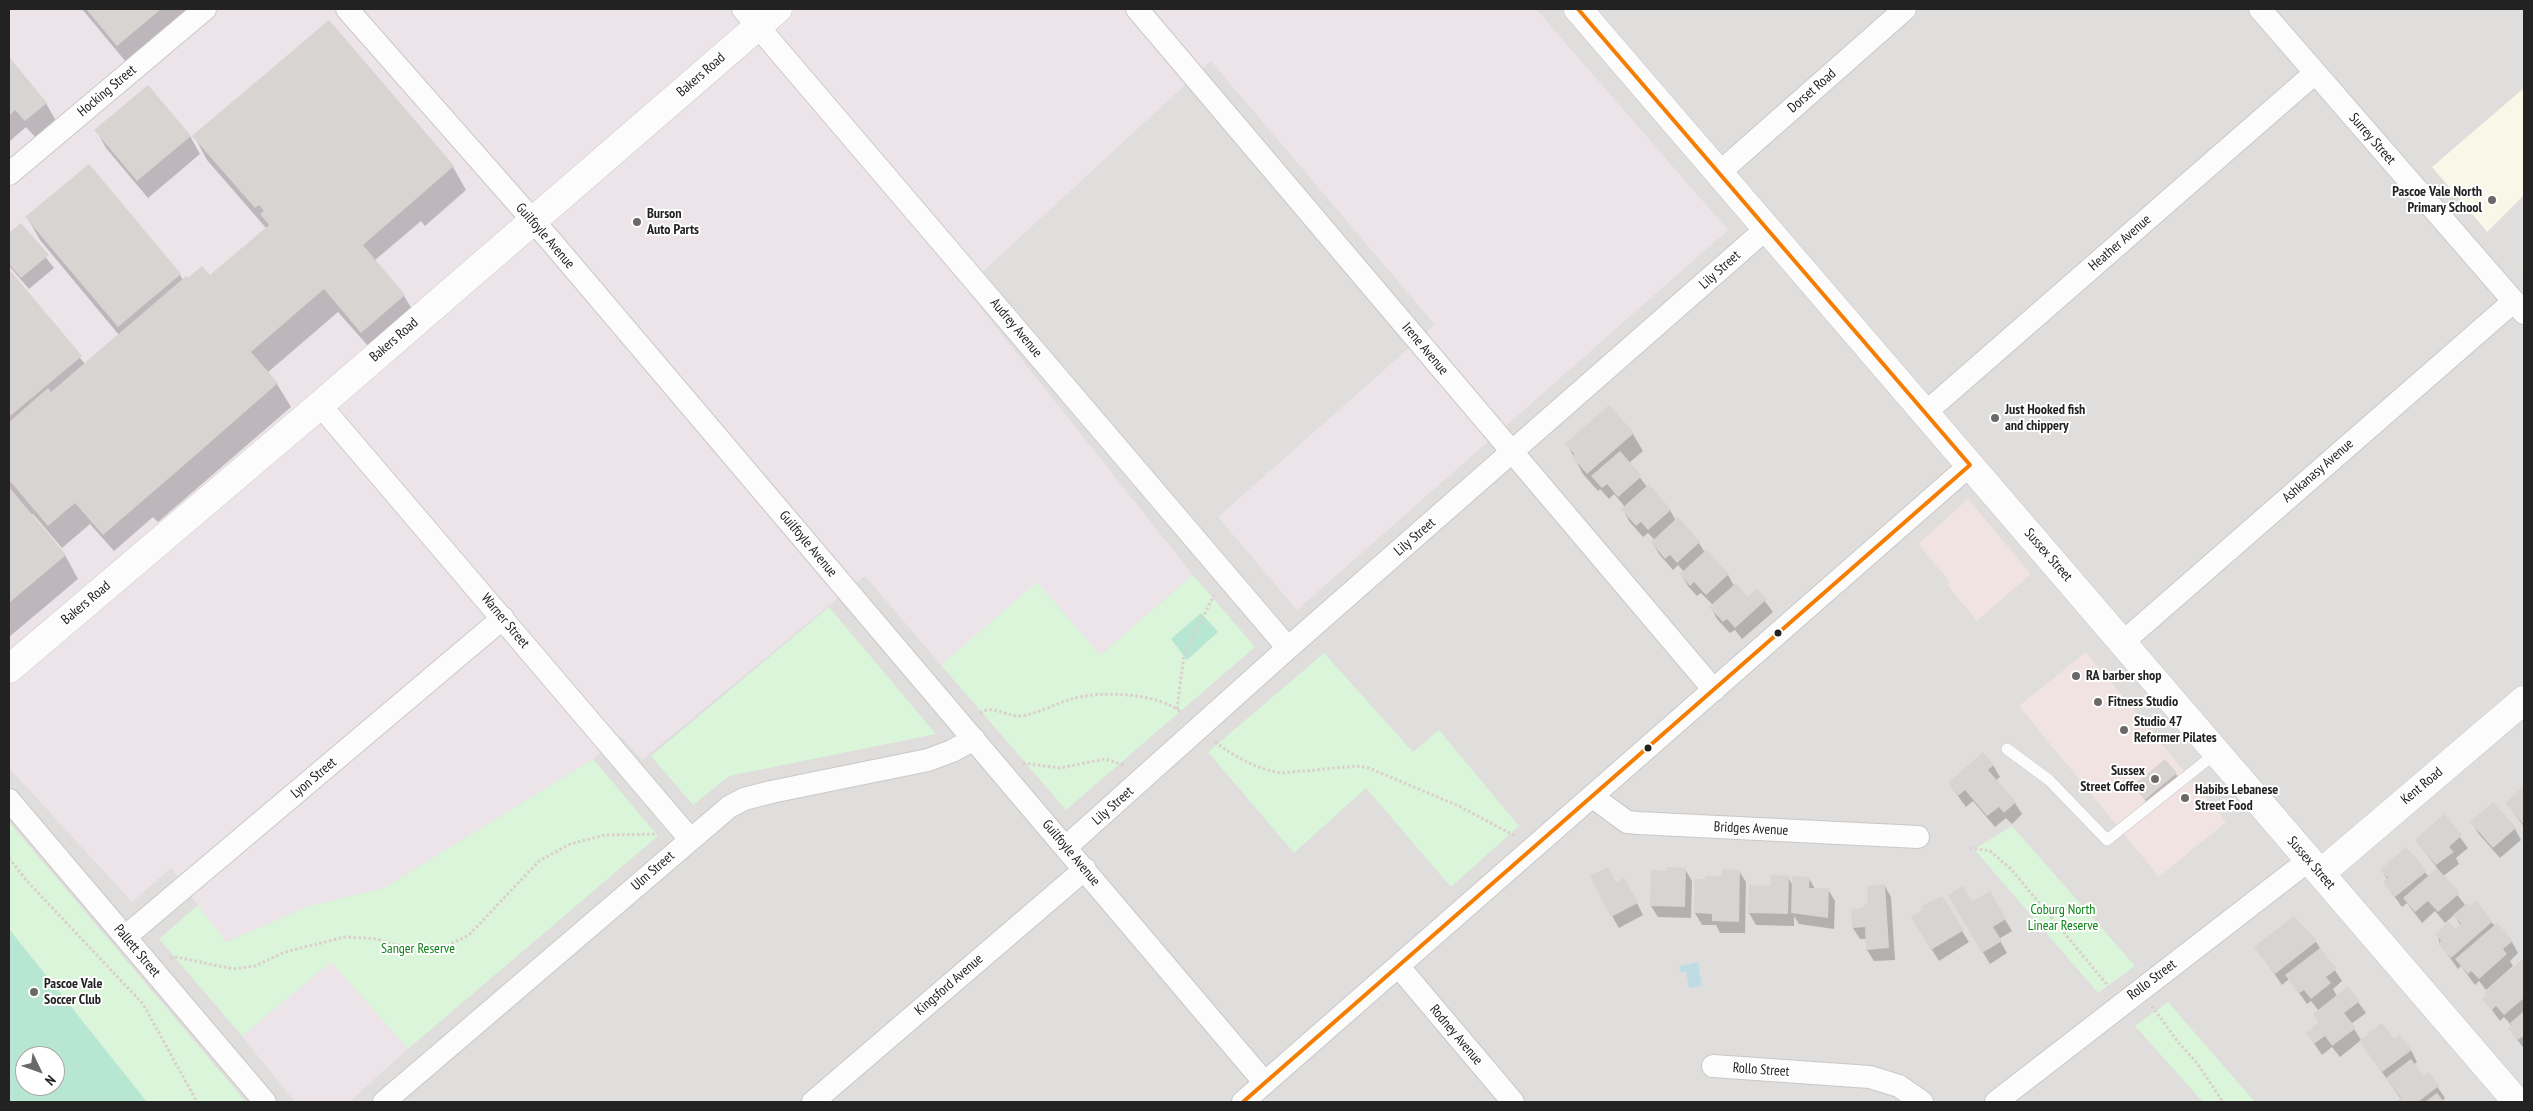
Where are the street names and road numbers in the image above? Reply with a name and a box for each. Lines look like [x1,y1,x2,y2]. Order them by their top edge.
street label: Bakers Road [673,49,729,101]
street label: Hocking Street [74,62,140,120]
street label: Dorset Road [1784,65,1840,117]
street label: Surrey Street [2345,110,2399,168]
street label: Guilfoyle Avenue [512,200,578,272]
street label: Heather Avenue [2085,211,2155,275]
street label: Lily Street [1696,247,1744,293]
street label: Audrey Avenue [986,295,1046,361]
street label: Bakers Road [366,314,422,366]
street label: Irene Avenue [1398,319,1452,379]
street label: Ashkanasy Avenue [2279,436,2357,506]
street label: Guilfoyle Avenue [775,507,841,581]
street label: Lily Street [1391,514,1439,560]
street label: Sussex Street [2020,525,2076,585]
street label: Bakers Road [58,578,114,628]
street label: Warner Street [477,590,533,652]
street label: Lyon Street [288,754,340,802]
street label: Kent Road [2398,764,2446,808]
street label: Lily Street [1089,783,1137,829]
street label: Guilfoyle Avenue [1038,816,1104,890]
street label: Bridges Avenue [1713,819,1789,839]
street label: Sussex Street [2283,833,2339,893]
street label: Ulm Street [628,848,678,894]
street label: Pallett Street [110,921,164,981]
street label: Kingsford Avenue [912,951,986,1019]
street label: Rollo Street [2124,956,2180,1004]
street label: Rodney Avenue [1426,1001,1486,1069]
street label: Rollo Street [1732,1060,1790,1080]

